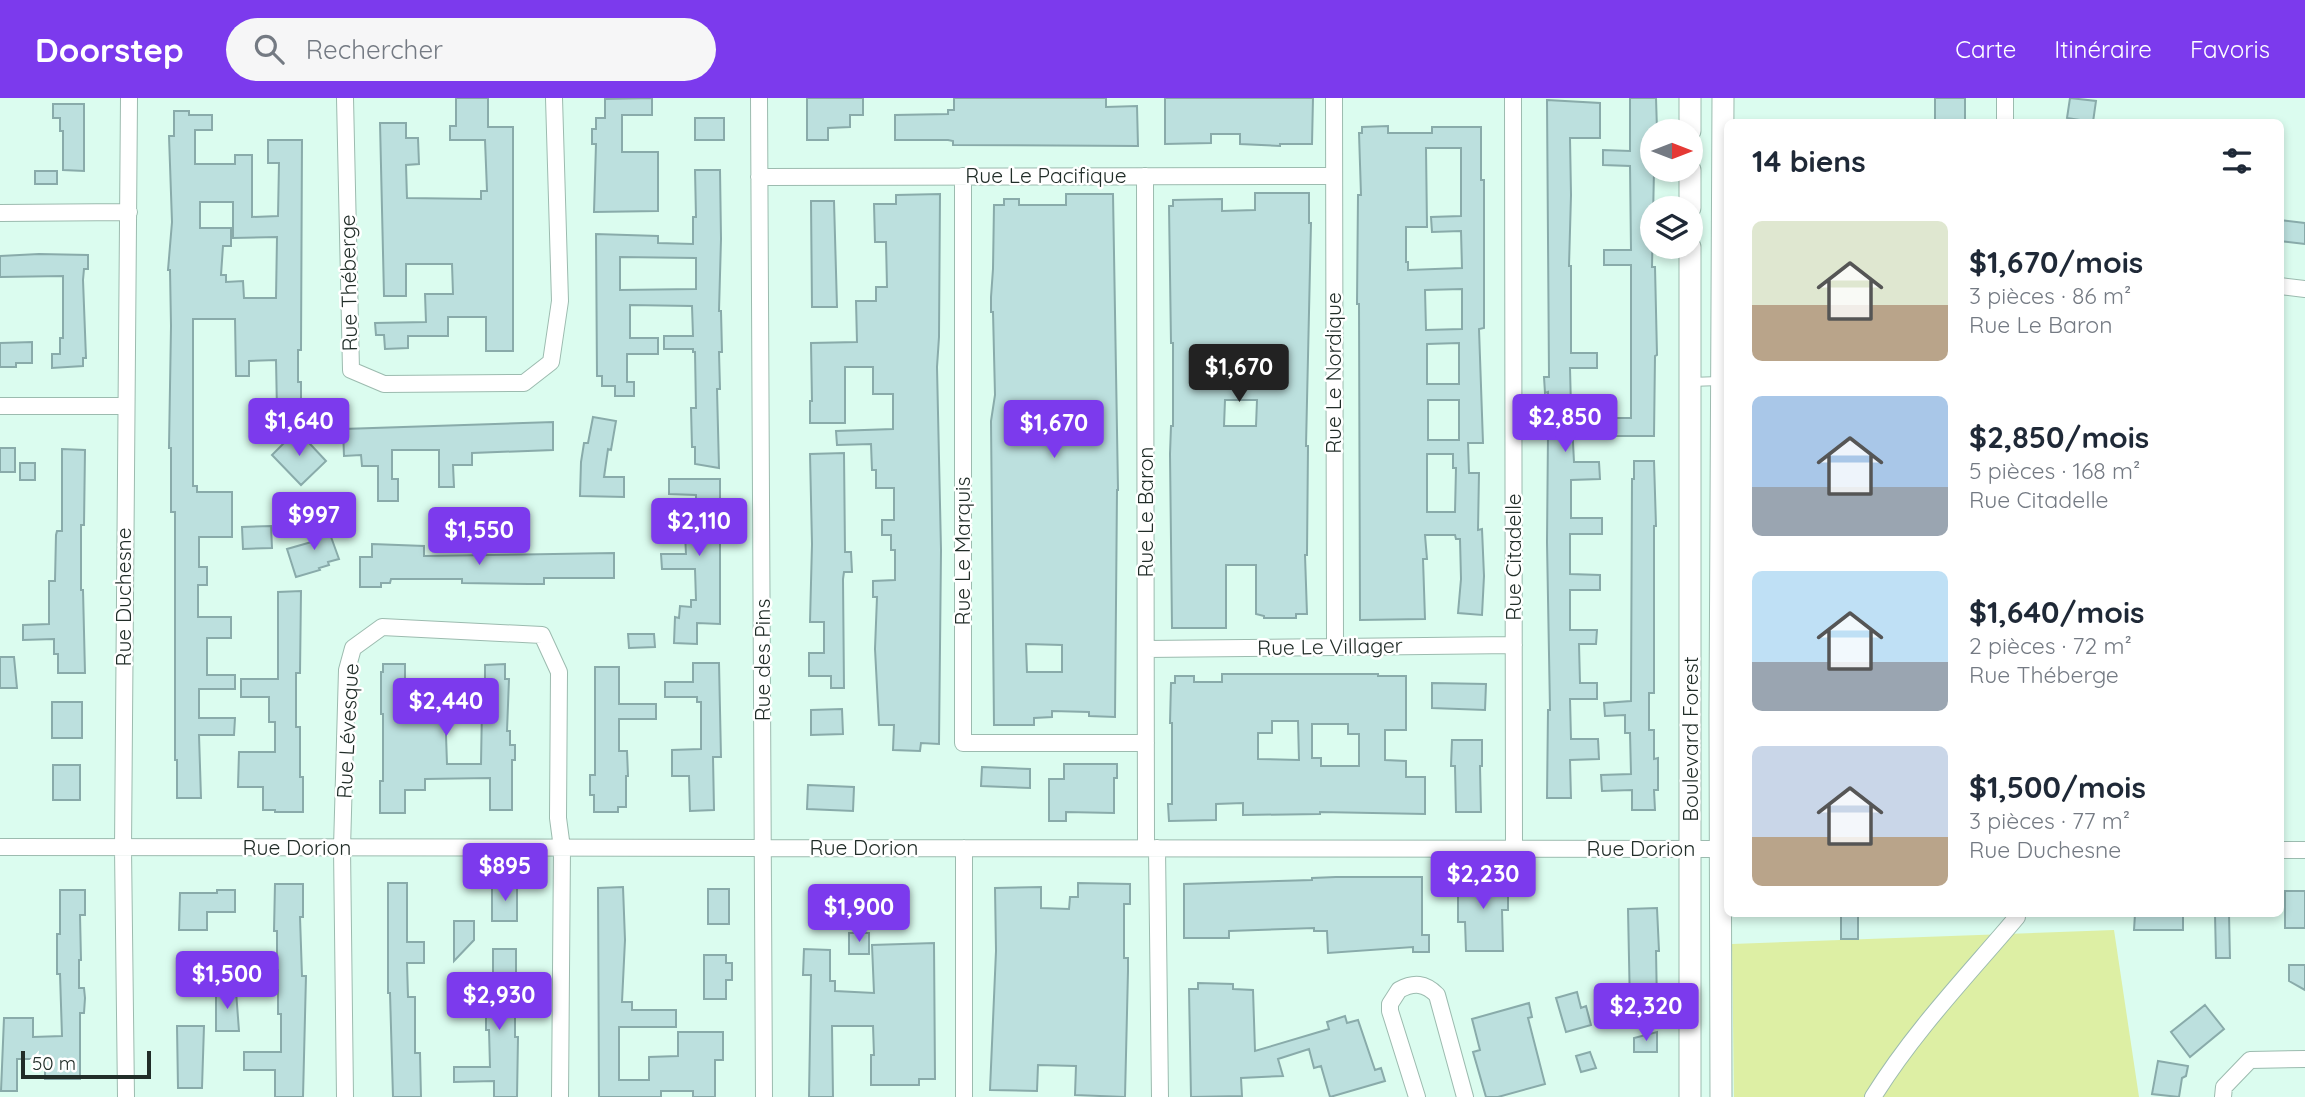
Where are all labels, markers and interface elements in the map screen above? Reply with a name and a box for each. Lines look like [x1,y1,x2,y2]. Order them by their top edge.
search box [226,18,716,81]
text: Doorstep [35,29,184,70]
icon: search [250,30,288,68]
text: Rechercher [306,33,443,66]
text: Carte [1955,34,2016,64]
text: Itinéraire [2054,34,2152,64]
text: Favoris [2190,34,2270,64]
north arrow [1640,119,1703,182]
map controls [1640,119,1703,259]
text: 14 biens [1752,142,1866,180]
icon: filters [2218,142,2256,180]
street label: Rue Le Pacifique [965,162,1127,188]
button: layers [1640,196,1703,259]
street label: Rue Théberge [334,214,362,352]
text: $1,670/mois [1969,243,2143,281]
icon: home [1808,249,1892,333]
text: 3 pièces · 86 m² [1969,281,2131,310]
street label: Rue Le Nordique [1320,292,1346,454]
text: Rue Le Baron [1969,310,2113,339]
pin: $1,670 [1182,344,1296,404]
text: $1,670 [1205,352,1273,381]
pin: $2,850 [1508,394,1622,454]
pin: $1,640 [242,398,356,458]
pin: $1,670 [997,400,1111,460]
text: $2,850 [1528,402,1602,431]
text: $1,640 [264,406,334,435]
text: $1,670 [1020,408,1088,437]
text: $2,850/mois [1969,418,2149,456]
icon: home [1808,424,1892,508]
street label: Rue Le Baron [1132,446,1158,578]
text: 5 pièces · 168 m² [1969,456,2140,485]
street label: Rue Le Marquis [949,477,975,625]
text: Rue Citadelle [1969,485,2109,514]
pin: $997 [273,492,355,552]
street label: Rue Citadelle [1500,493,1526,621]
pin: $2,110 [642,498,756,558]
text: $997 [288,500,340,529]
text: $2,110 [667,506,731,535]
pin: $1,550 [422,508,536,567]
text: $1,550 [444,515,514,544]
street label: Rue Duchesne [110,528,136,666]
text: $1,640/mois [1969,593,2144,631]
street label: Rue des Pins [749,599,775,721]
icon: home [1808,599,1892,683]
text: 2 pièces · 72 m² [1969,631,2132,660]
street label: Rue Le Villager [1257,632,1403,660]
street label: Boulevard Forest [1677,656,1703,822]
text: Rue Théberge [1969,660,2119,689]
street label: Rue Lévesque [330,663,364,799]
pin: $2,440 [389,678,503,738]
text: $2,440 [409,686,483,715]
text: $1,500/mois [1969,768,2146,806]
icon: home [1808,774,1892,858]
text: 3 pièces · 77 m² [1969,806,2130,835]
street label: Rue Dorion [243,834,351,860]
street label: Rue Dorion [810,834,918,860]
street label: Rue Dorion [1587,835,1695,861]
text: Rue Duchesne [1969,835,2121,864]
pin: $895 [464,844,546,903]
text: $895 [479,851,531,880]
pin: $2,230 [1426,852,1540,911]
text: $2,230 [1447,859,1519,888]
pin: $1,900 [802,884,916,944]
text: $1,900 [824,892,894,921]
pin: $1,500 [170,951,284,1011]
text: $1,500 [192,959,262,988]
pin: $2,930 [442,972,556,1032]
text: $2,930 [463,980,535,1009]
pin: $2,320 [1589,984,1703,1043]
text: $2,320 [1610,991,1682,1020]
scale bar [21,1048,150,1080]
text: 50 m [32,1051,76,1075]

